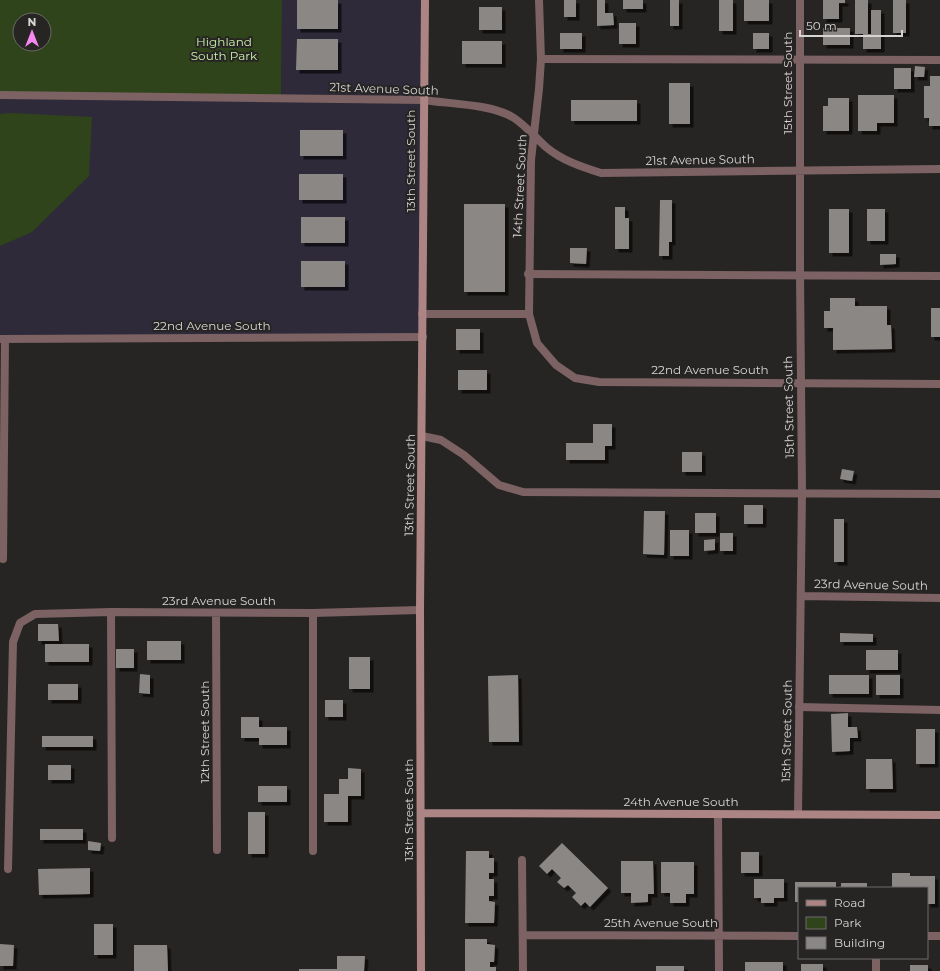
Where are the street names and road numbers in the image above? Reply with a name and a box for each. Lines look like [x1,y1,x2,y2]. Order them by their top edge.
street label: 15th Street South [780,32,795,134]
street label: 21st Avenue South [329,79,439,98]
street label: 13th Street South [403,110,418,212]
street label: 14th Street South [509,134,530,238]
street label: 21st Avenue South [645,151,755,168]
street label: 22nd Avenue South [153,318,271,333]
street label: 15th Street South [780,356,797,458]
street label: 22nd Avenue South [651,362,769,377]
street label: 13th Street South [401,434,418,536]
street label: 23rd Avenue South [814,576,928,593]
street label: 23rd Avenue South [162,593,276,608]
street label: 15th Street South [778,680,795,782]
street label: 12th Street South [197,681,212,783]
street label: 13th Street South [401,759,416,861]
street label: 24th Avenue South [624,794,739,809]
street label: 25th Avenue South [604,915,718,930]

